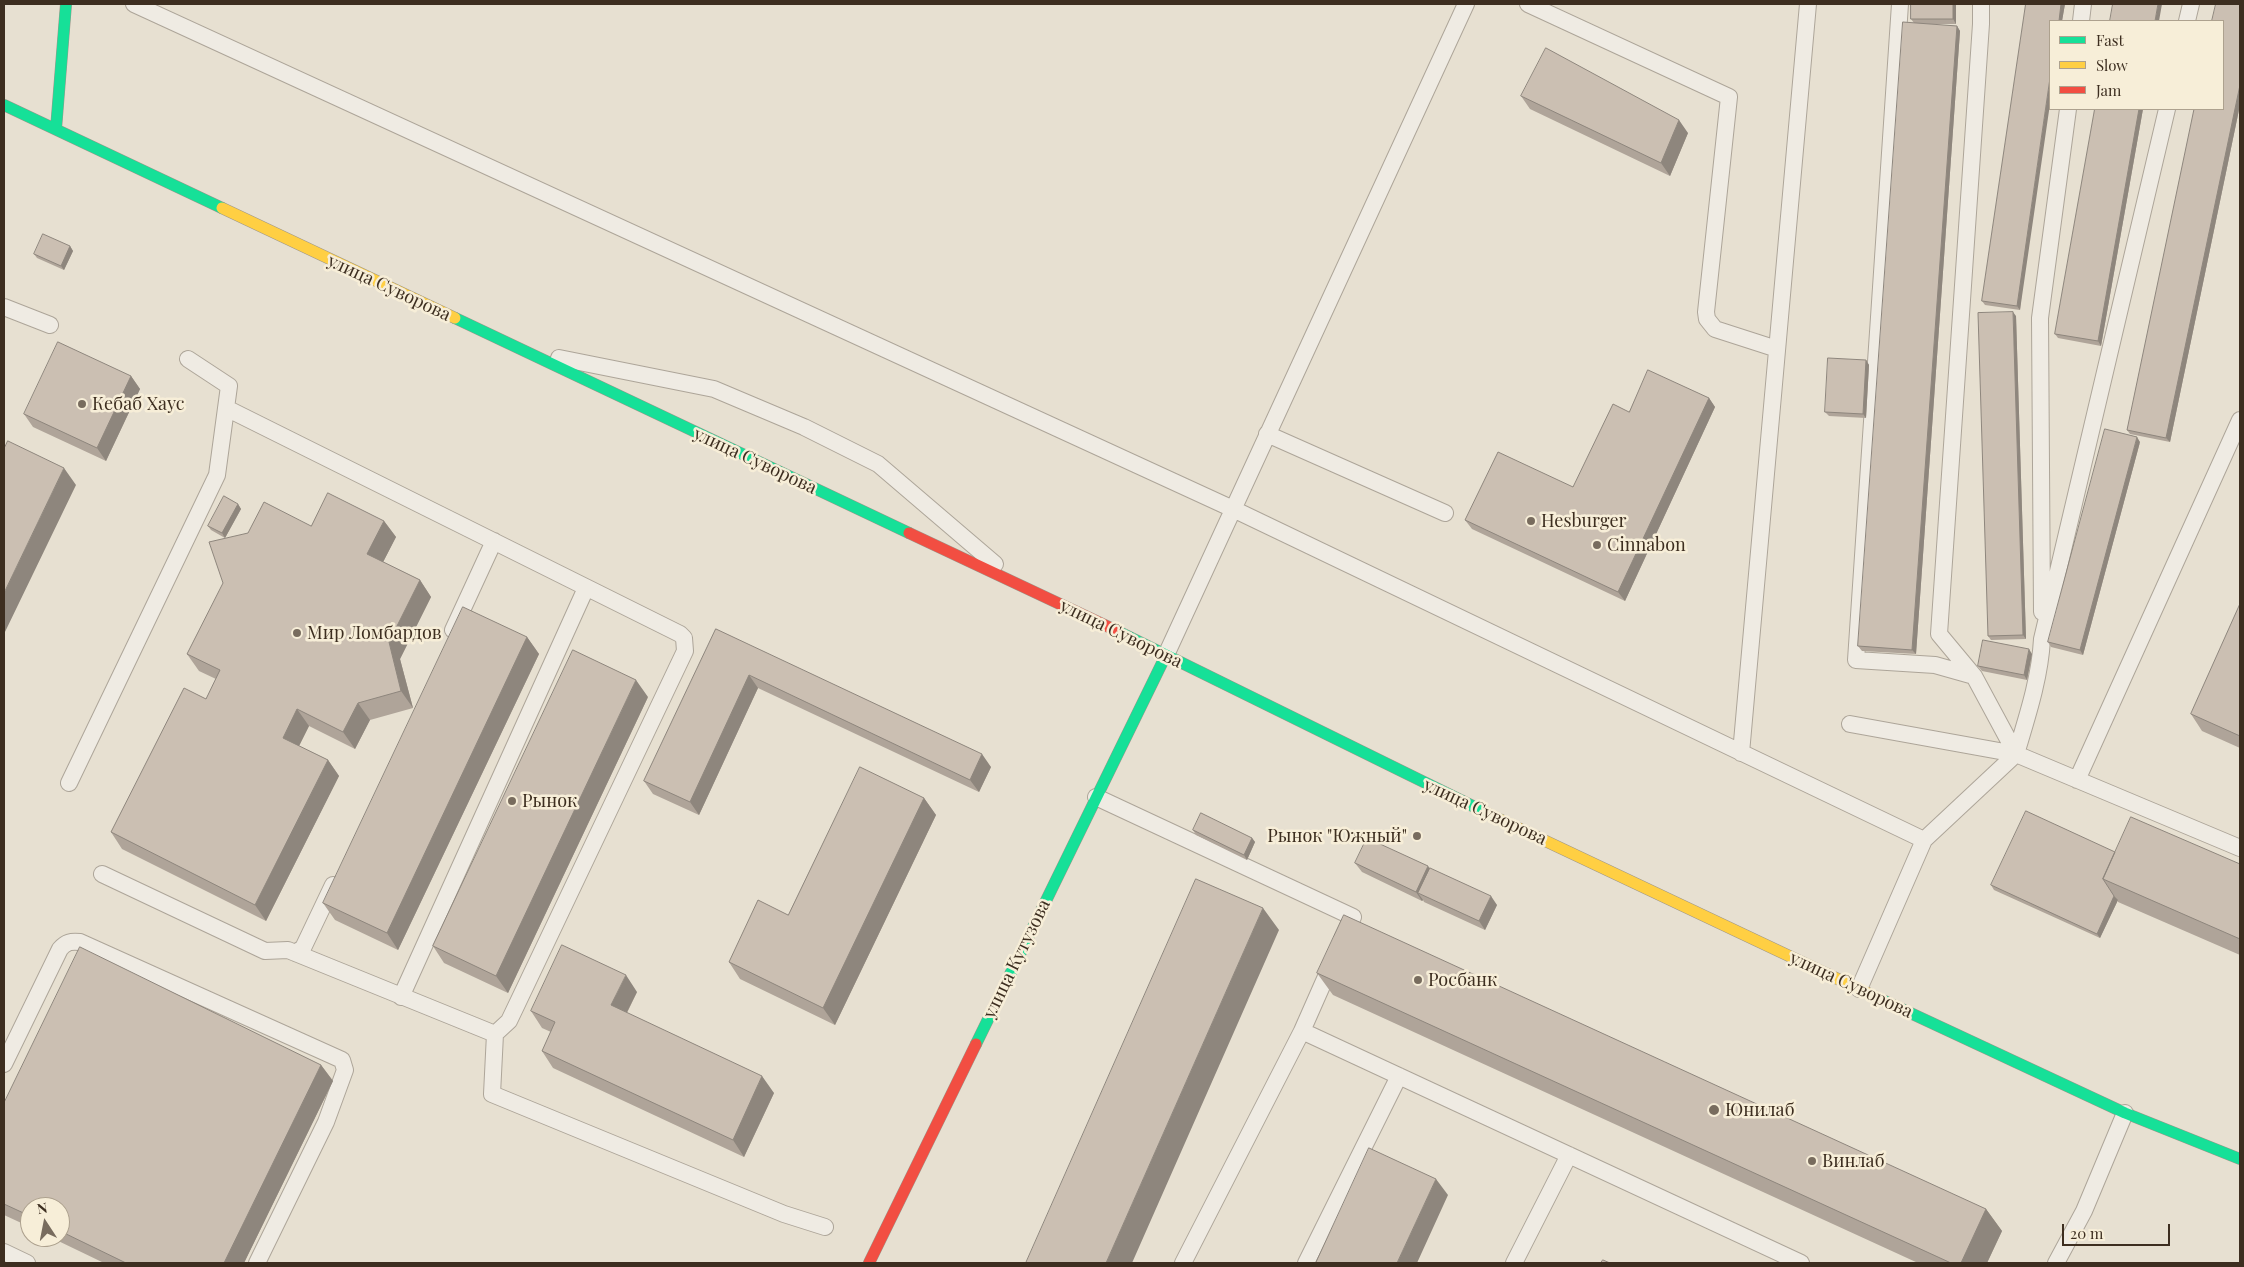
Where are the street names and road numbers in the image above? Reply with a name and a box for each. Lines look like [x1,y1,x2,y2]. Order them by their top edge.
street label: улица Суворова [324,250,454,326]
street label: улица Суворова [690,423,820,499]
street label: улица Суворова [1056,595,1186,673]
street label: улица Суворова [1420,774,1550,850]
street label: улица Кутузова [979,896,1055,1022]
street label: улица Суворова [1786,947,1916,1023]

